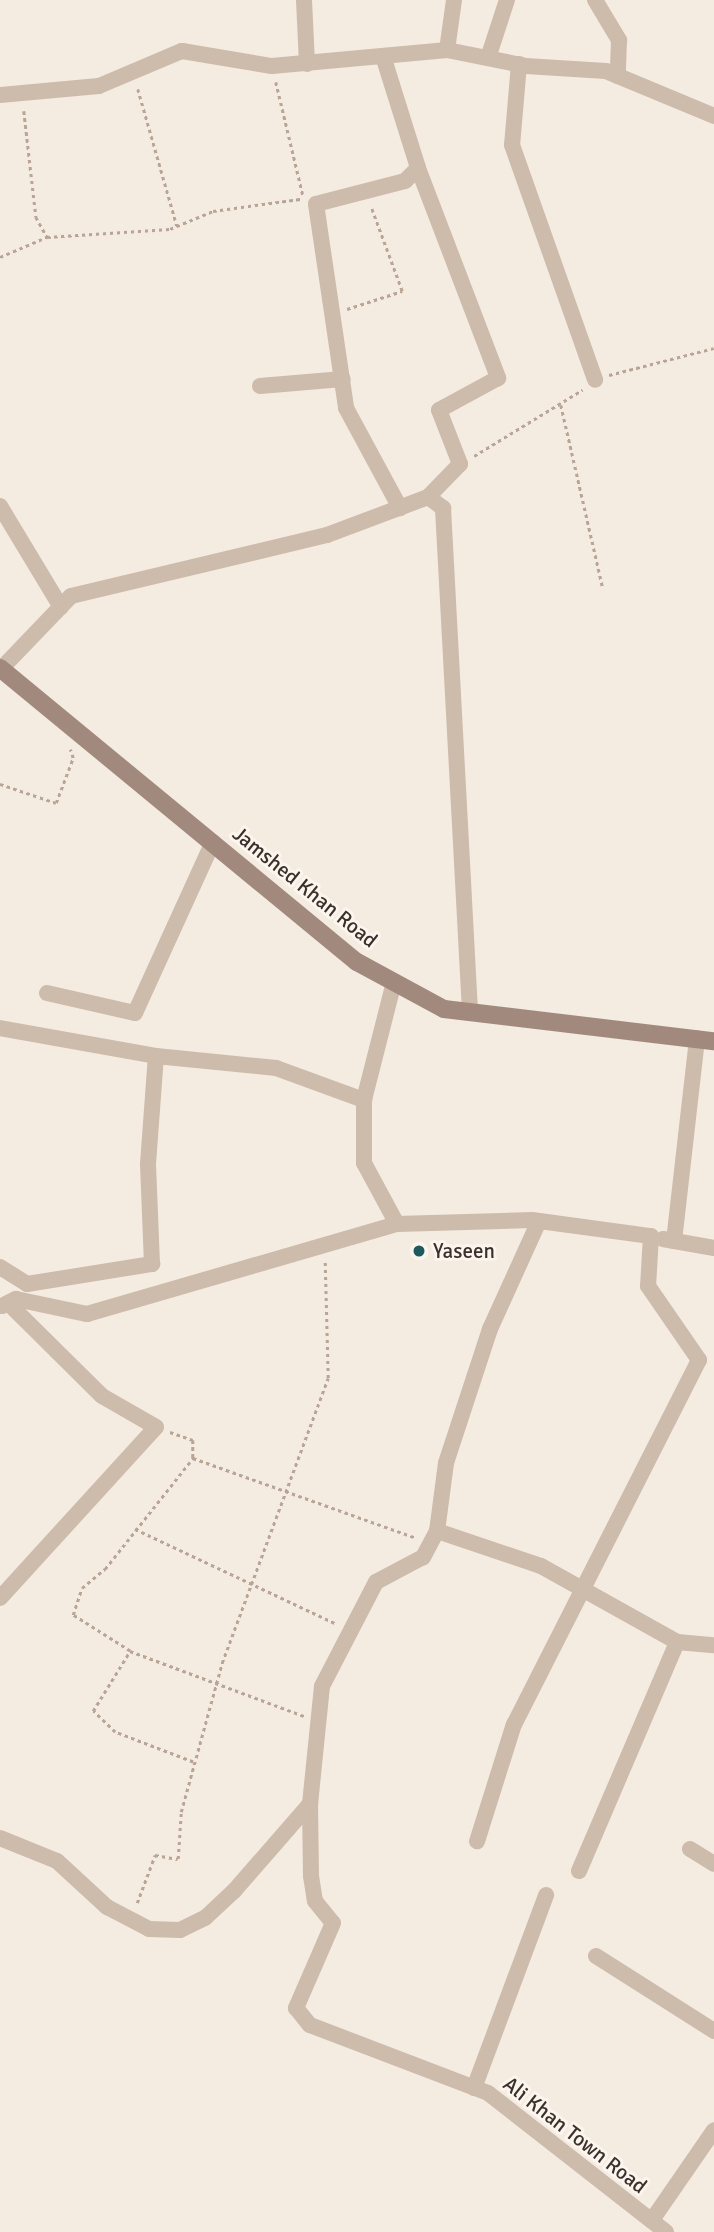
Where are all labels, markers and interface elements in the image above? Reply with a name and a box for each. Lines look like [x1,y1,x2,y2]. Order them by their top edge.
street label: Jamshed Khan Road [228,821,382,953]
place label: Yaseen [433,1238,495,1264]
marker: Yaseen [411,1243,427,1259]
street label: Ali Khan Town Road [498,2071,652,2199]

